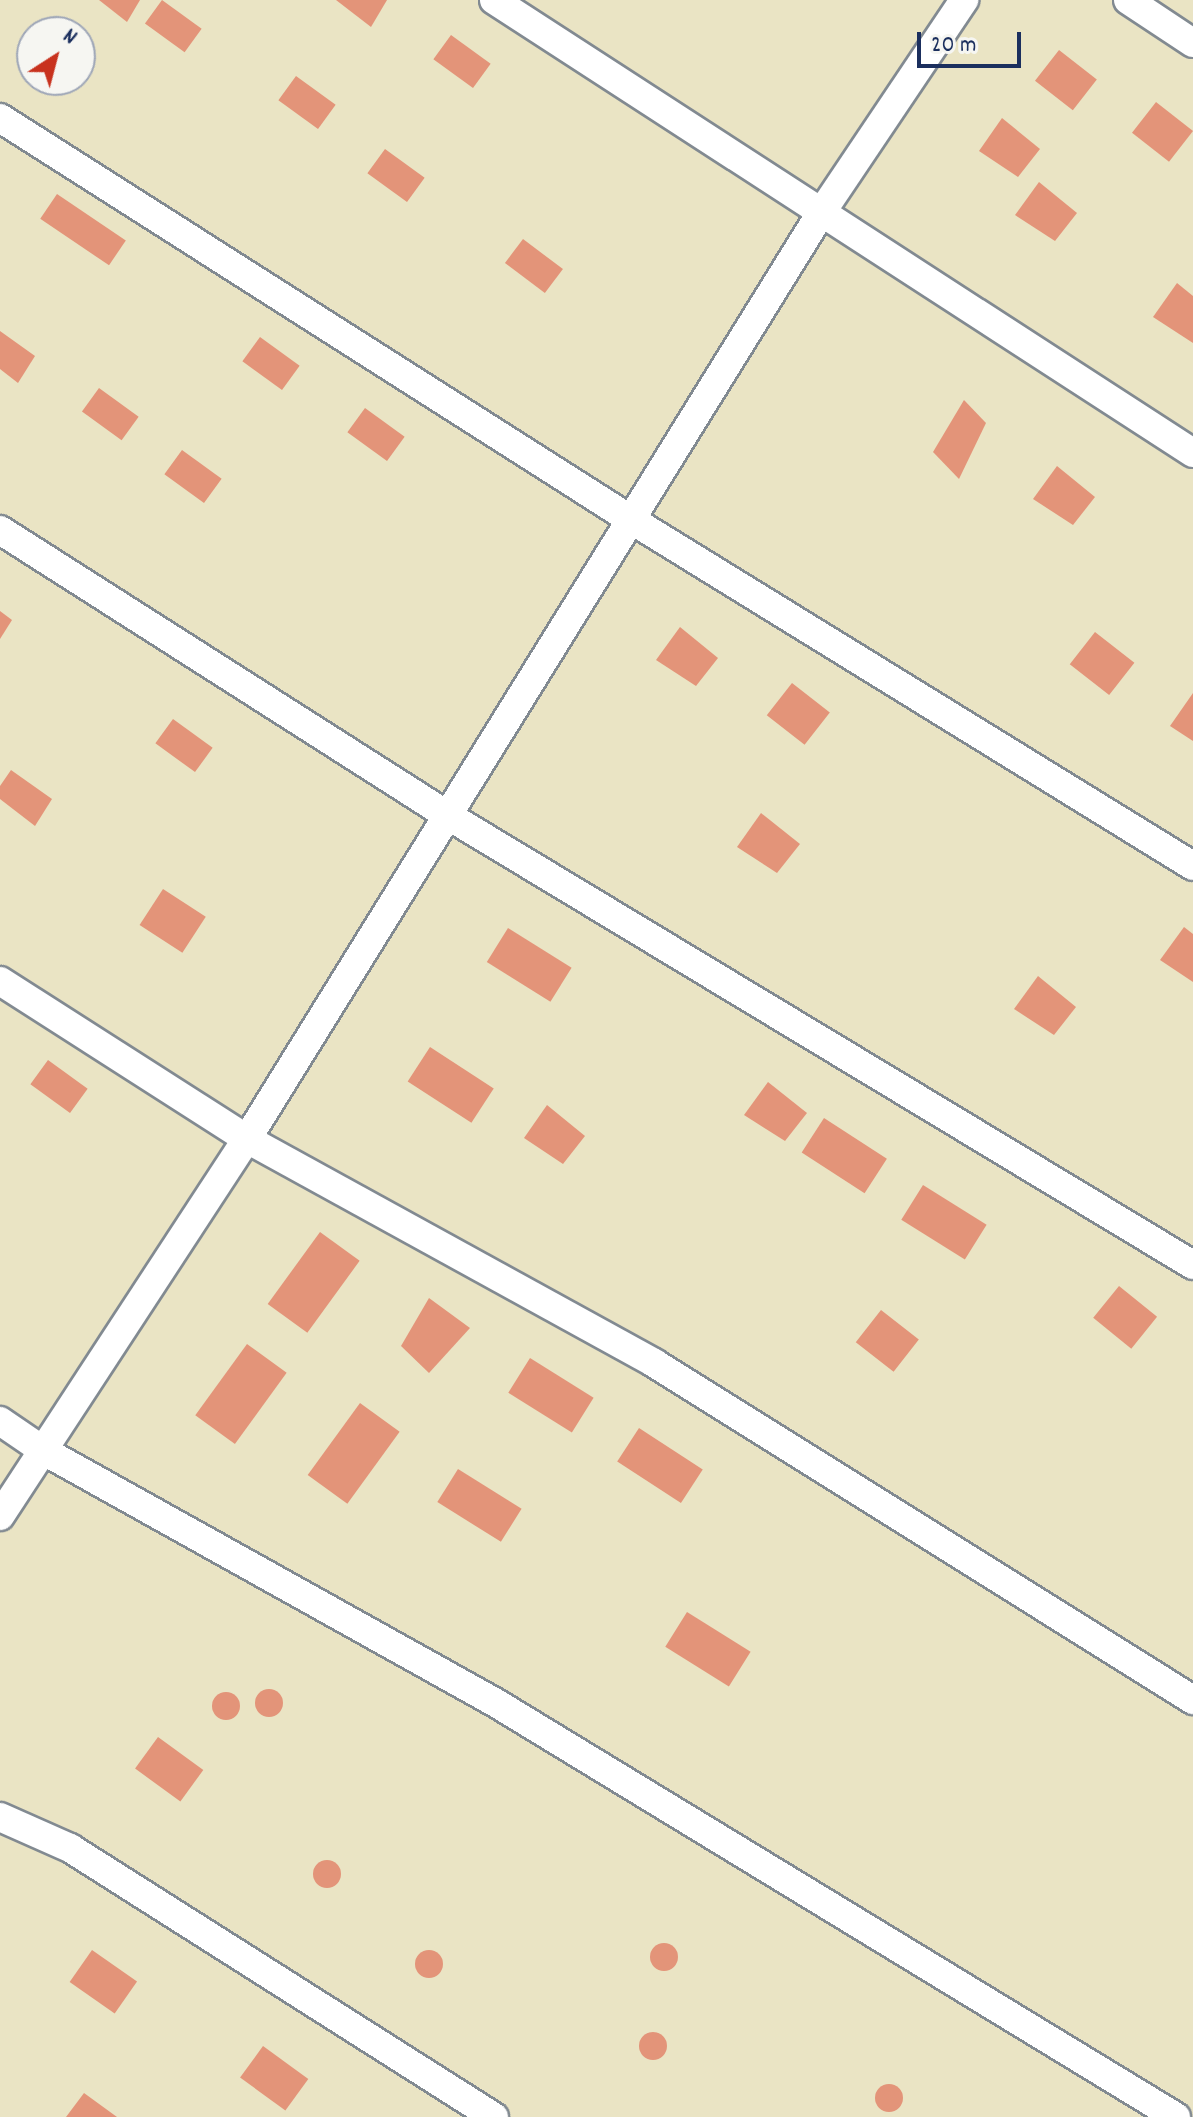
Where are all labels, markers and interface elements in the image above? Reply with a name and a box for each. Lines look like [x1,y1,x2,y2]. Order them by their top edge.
north arrow [16,16,96,96]
scale bar [921,16,1025,66]
text: N [56,22,83,54]
text: 20 m [931,29,977,63]

